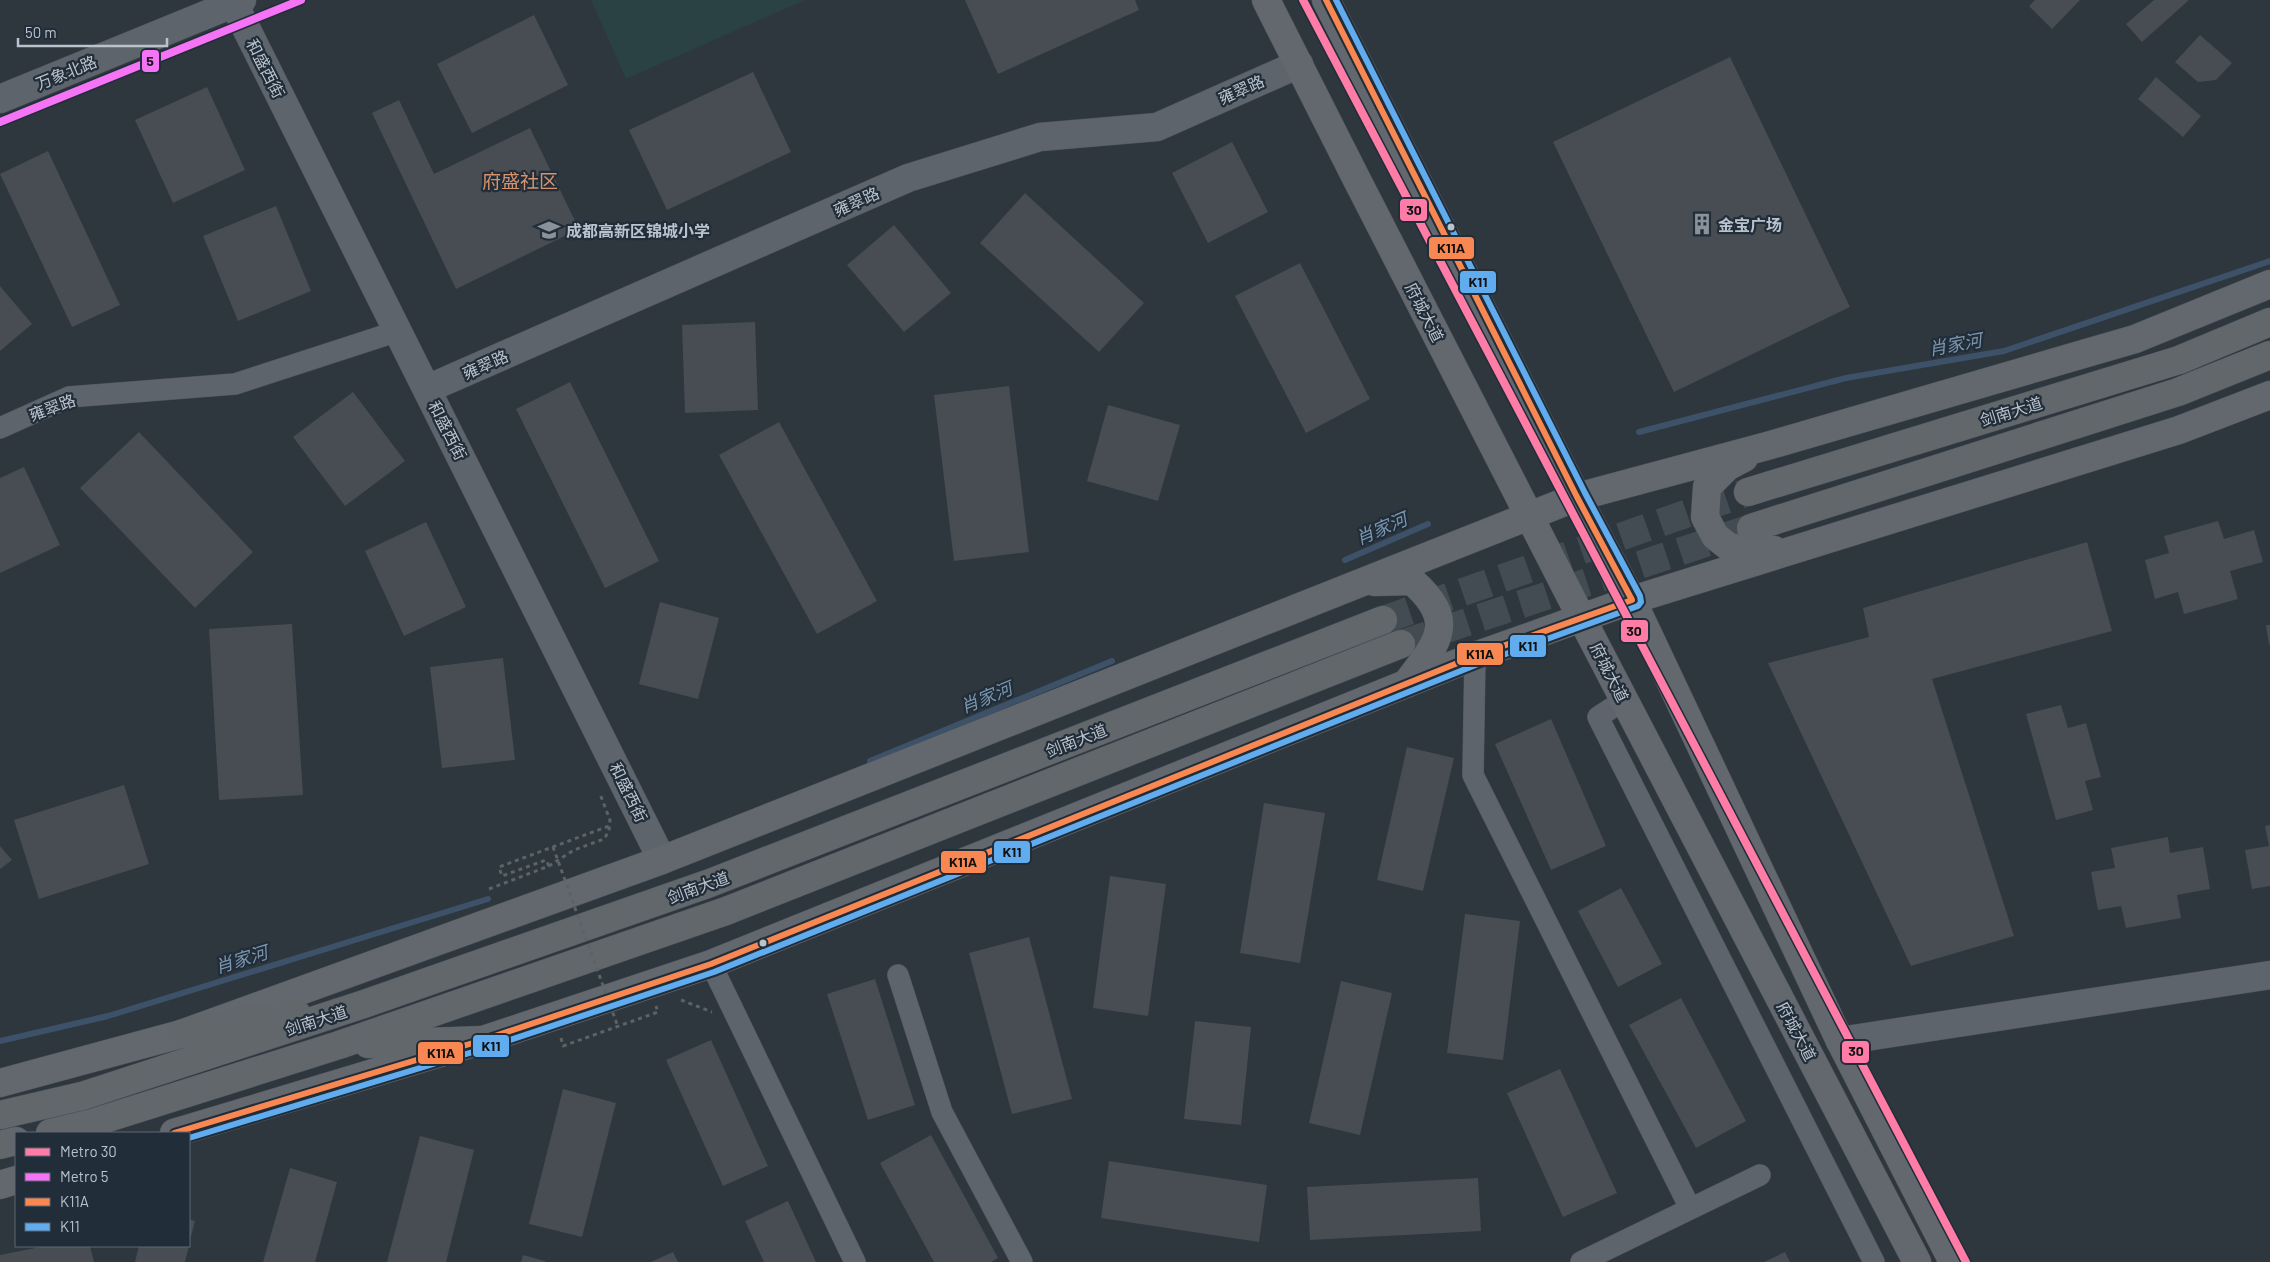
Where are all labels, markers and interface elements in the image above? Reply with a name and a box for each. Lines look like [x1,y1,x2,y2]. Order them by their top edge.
scale bar [18,15,166,47]
text: 50 m [25,23,57,41]
street label: 和盛西街 [243,35,289,101]
line badge: 5 [141,49,160,73]
street label: 万象北路 [33,51,99,93]
text: 5 [146,52,154,69]
street label: 雍翠路 [1215,71,1267,107]
district label: 府盛社区 [482,169,558,192]
street label: 雍翠路 [830,183,882,219]
line badge: 30 [1399,198,1428,222]
text: 30 [1406,201,1422,218]
building icon: 金宝广场 [1689,211,1715,237]
place label: 金宝广场 [1718,215,1782,234]
school or university icon: 成都高新区锦城小学 [536,217,562,243]
place label: 成都高新区锦城小学 [566,221,710,240]
unlabelled marker [1446,222,1456,232]
line badge: K11A [1428,236,1475,260]
text: K11A [1437,239,1466,256]
line badge: K11 [1459,270,1497,294]
text: K11 [1469,273,1487,290]
street label: 府城大道 [1402,279,1448,345]
water label: 肖家河 [1927,328,1986,360]
street label: 雍翠路 [459,346,511,382]
street label: 雍翠路 [26,390,78,424]
street label: 剑南大道 [1978,393,2044,429]
street label: 和盛西街 [425,397,471,463]
water label: 肖家河 [1352,506,1413,549]
line badge: 30 [1620,619,1649,643]
text: 30 [1626,622,1642,639]
line badge: K11 [1509,634,1547,658]
text: K11 [1519,637,1537,654]
street label: 府城大道 [1587,639,1633,705]
line badge: K11A [1456,642,1504,666]
text: K11A [1466,645,1495,662]
water label: 肖家河 [957,676,1018,717]
street label: 剑南大道 [1043,720,1109,760]
street label: 和盛西街 [606,759,652,825]
line badge: K11 [993,840,1031,864]
text: K11 [1003,843,1021,860]
line badge: K11A [940,850,987,874]
text: K11A [949,853,978,870]
street label: 剑南大道 [665,867,731,907]
unlabelled marker [758,938,768,948]
water label: 肖家河 [212,940,273,977]
street label: 府城大道 [1774,998,1820,1064]
street label: 剑南大道 [283,1001,349,1039]
line badge: K11 [472,1034,510,1058]
text: K11 [482,1037,500,1054]
line badge: 30 [1841,1040,1870,1064]
line badge: K11A [417,1041,464,1065]
text: 30 [1848,1042,1864,1059]
text: K11A [427,1044,456,1061]
legend [15,1132,190,1247]
text: Metro 30 [60,1142,117,1160]
text: Metro 5 [60,1167,108,1185]
text: K11A [60,1192,89,1210]
text: K11 [60,1217,80,1235]

